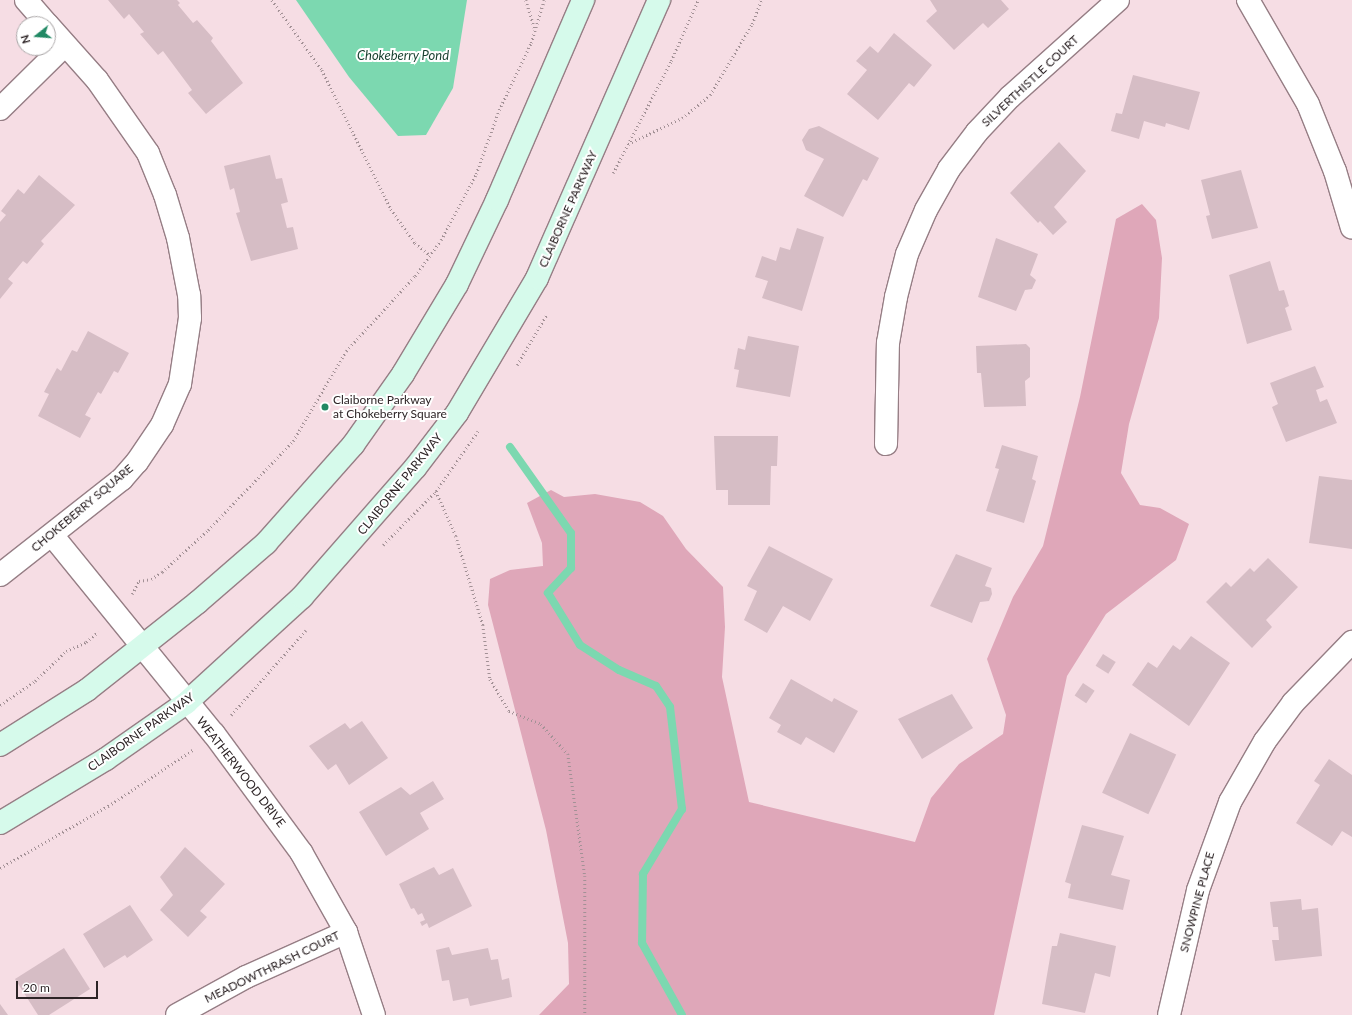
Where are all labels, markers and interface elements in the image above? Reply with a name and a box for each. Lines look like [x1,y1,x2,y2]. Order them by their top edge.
north arrow [16,16,56,56]
street label: SILVERTHISTLE COURT [979,32,1081,130]
text: N [18,33,32,45]
water label: Chokeberry Pond [357,47,449,63]
street label: CLAIBORNE PARKWAY [536,148,600,270]
place label: Claiborne Parkway at Chokeberry Square [333,393,447,421]
marker: Claiborne Parkway at Chokeberry Square [320,402,330,412]
street label: CLAIBORNE PARKWAY [355,430,445,538]
street label: CHOKEBERRY SQUARE [28,461,136,555]
street label: CLAIBORNE PARKWAY [85,690,197,774]
street label: WEATHERWOOD DRIVE [193,714,289,830]
street label: SNOWPINE PLACE [1177,850,1217,954]
street label: MEADOWTHRASH COURT [202,928,342,1006]
scale bar [18,973,100,999]
text: 20 m [23,980,50,995]

